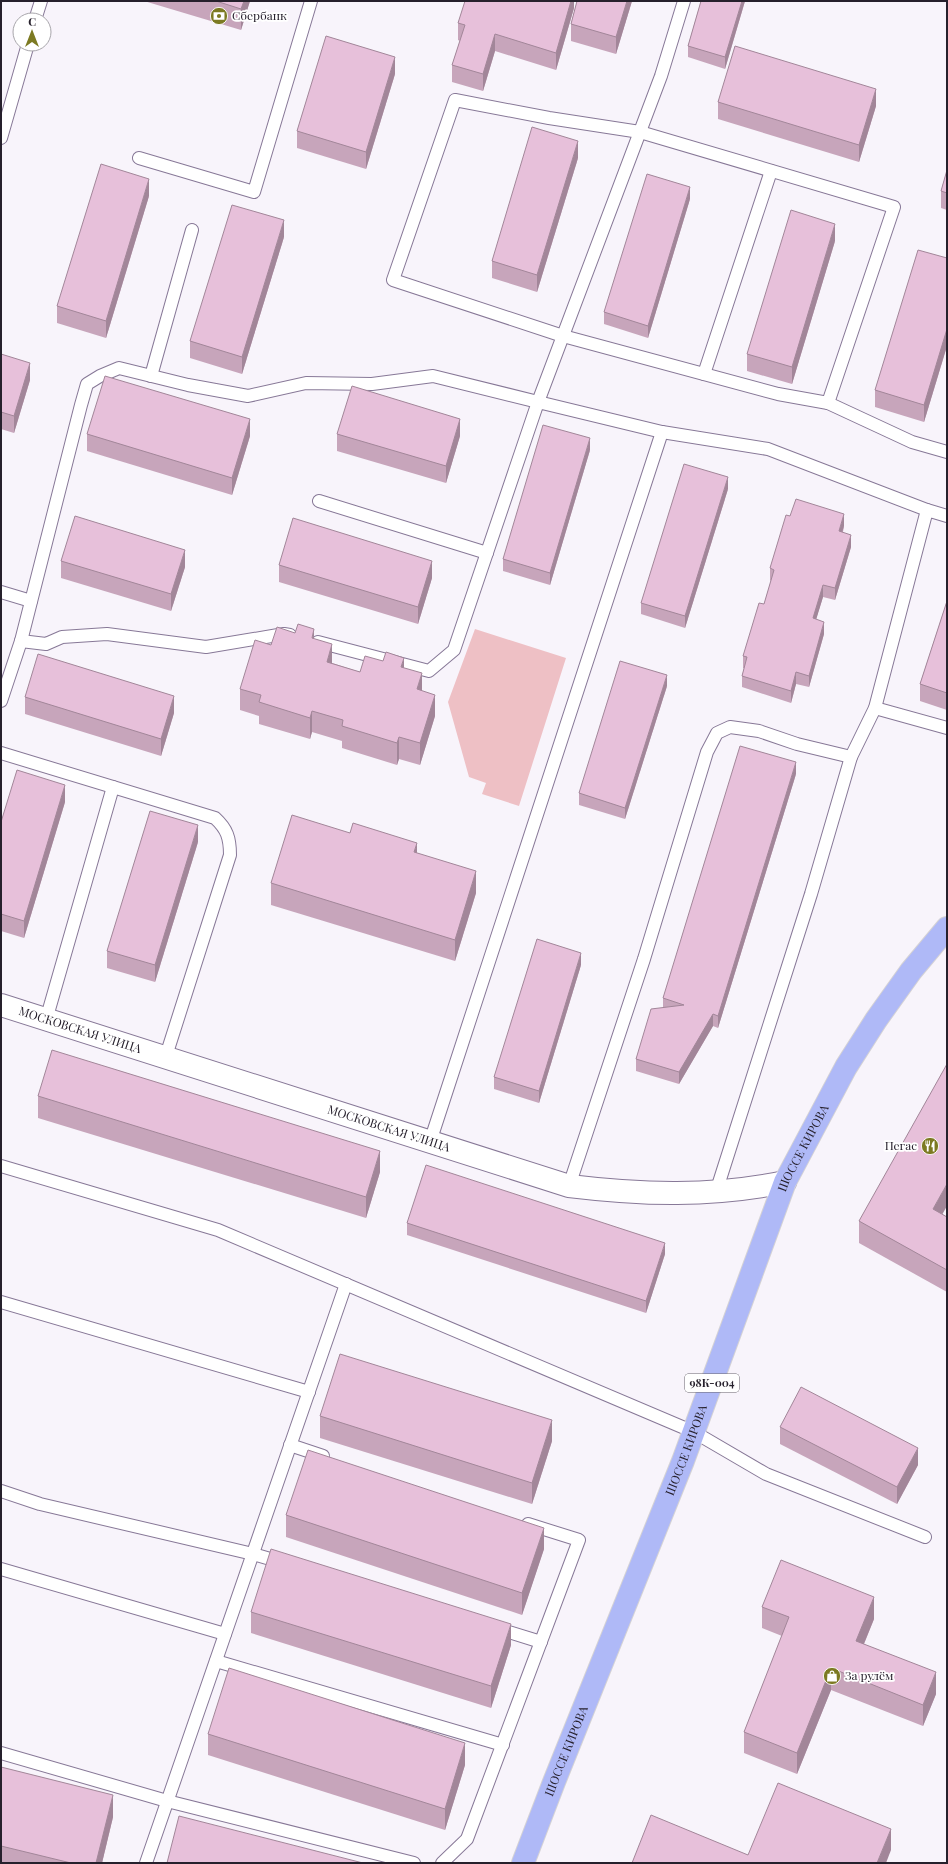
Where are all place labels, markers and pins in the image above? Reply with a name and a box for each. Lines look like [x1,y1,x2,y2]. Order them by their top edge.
bank icon: Сбербанк [209,6,229,26]
place label: Сбербанк [232,7,287,23]
restaurant icon: Пегас [920,1136,940,1156]
place label: Пегас [885,1137,917,1153]
shop icon: За рулём [822,1666,842,1686]
place label: За рулём [845,1667,894,1683]

